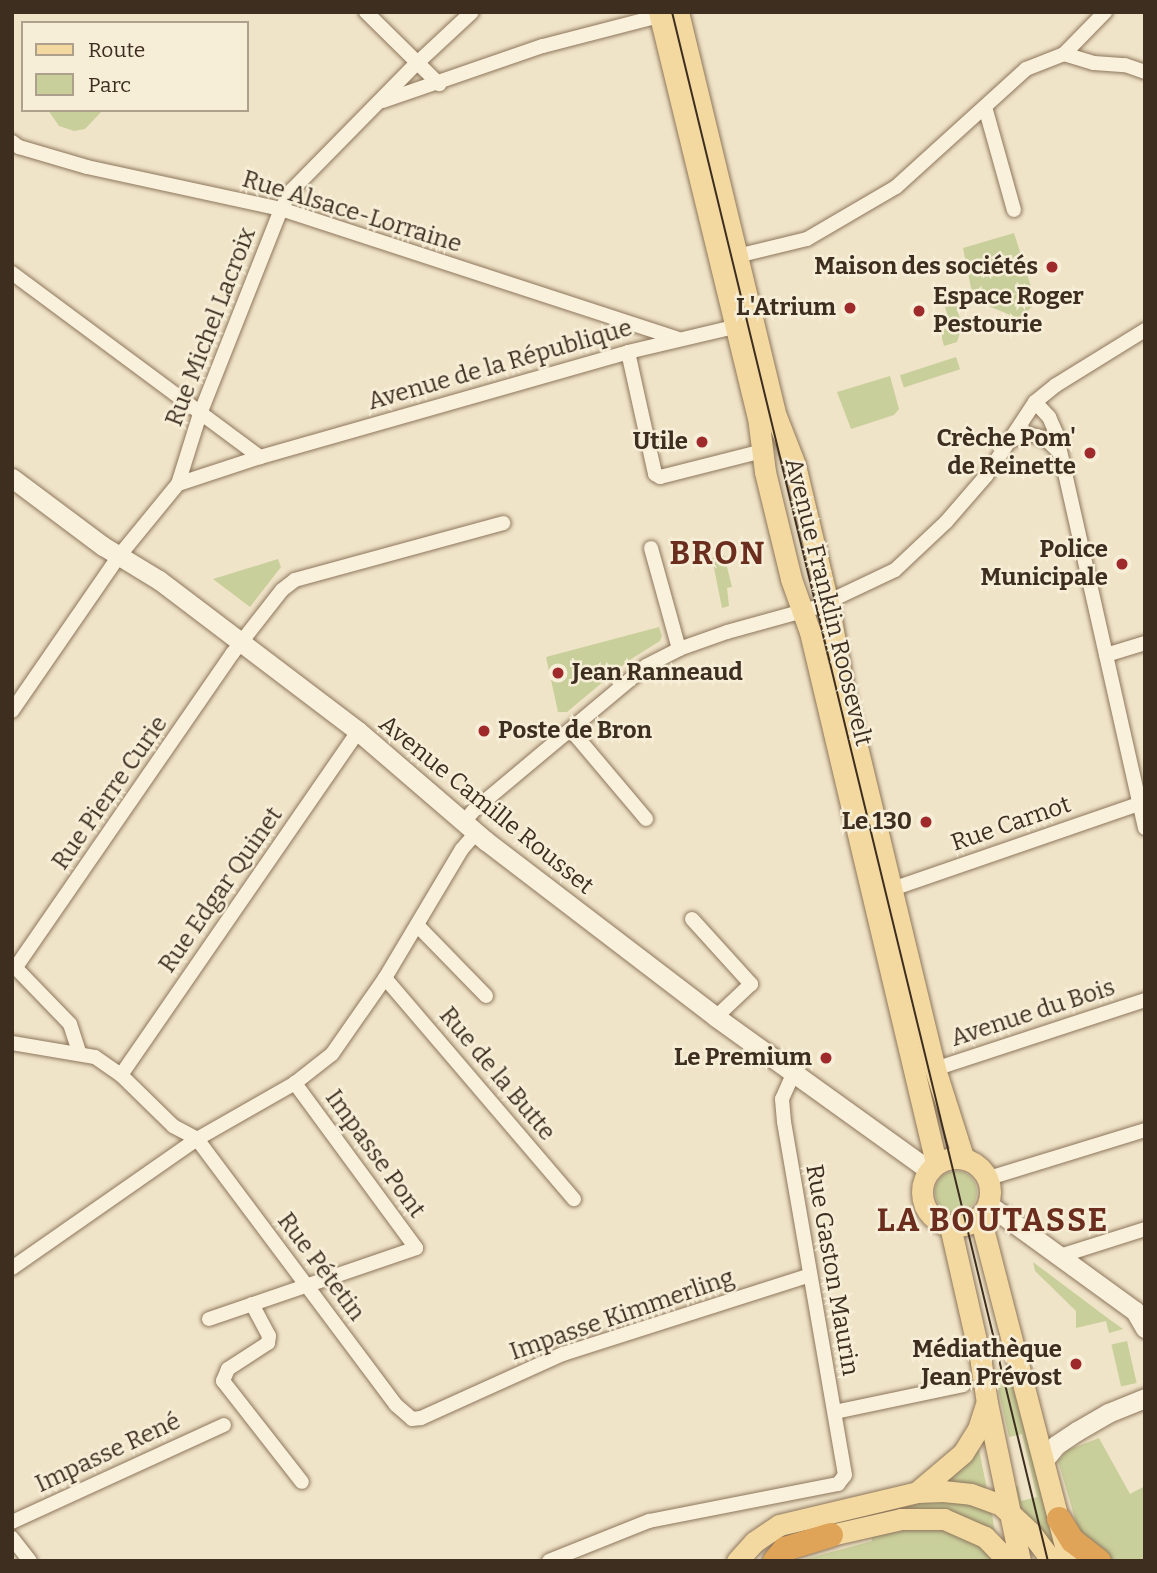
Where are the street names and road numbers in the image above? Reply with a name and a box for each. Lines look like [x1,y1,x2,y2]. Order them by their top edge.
street label: Rue Alsace-Lorraine [239,165,465,259]
street label: Rue Michel Lacroix [160,224,262,430]
street label: Avenue de la République [365,313,635,417]
street label: Avenue Franklin Roosevelt [778,455,878,749]
street label: Avenue Camille Rousset [373,710,599,900]
street label: Rue Pierre Curie [46,711,174,875]
street label: Rue Carnot [948,790,1074,858]
street label: Rue Edgar Quinet [153,802,289,978]
street label: Avenue du Bois [947,973,1119,1053]
street label: Rue de la Butte [433,1002,561,1146]
street label: Impasse Pont [319,1084,431,1224]
street label: Rue Gaston Maurin [799,1162,865,1378]
street label: Rue Pétetin [271,1207,371,1327]
street label: Impasse Kimmerling [506,1263,738,1367]
street label: Impasse René [31,1407,185,1499]

